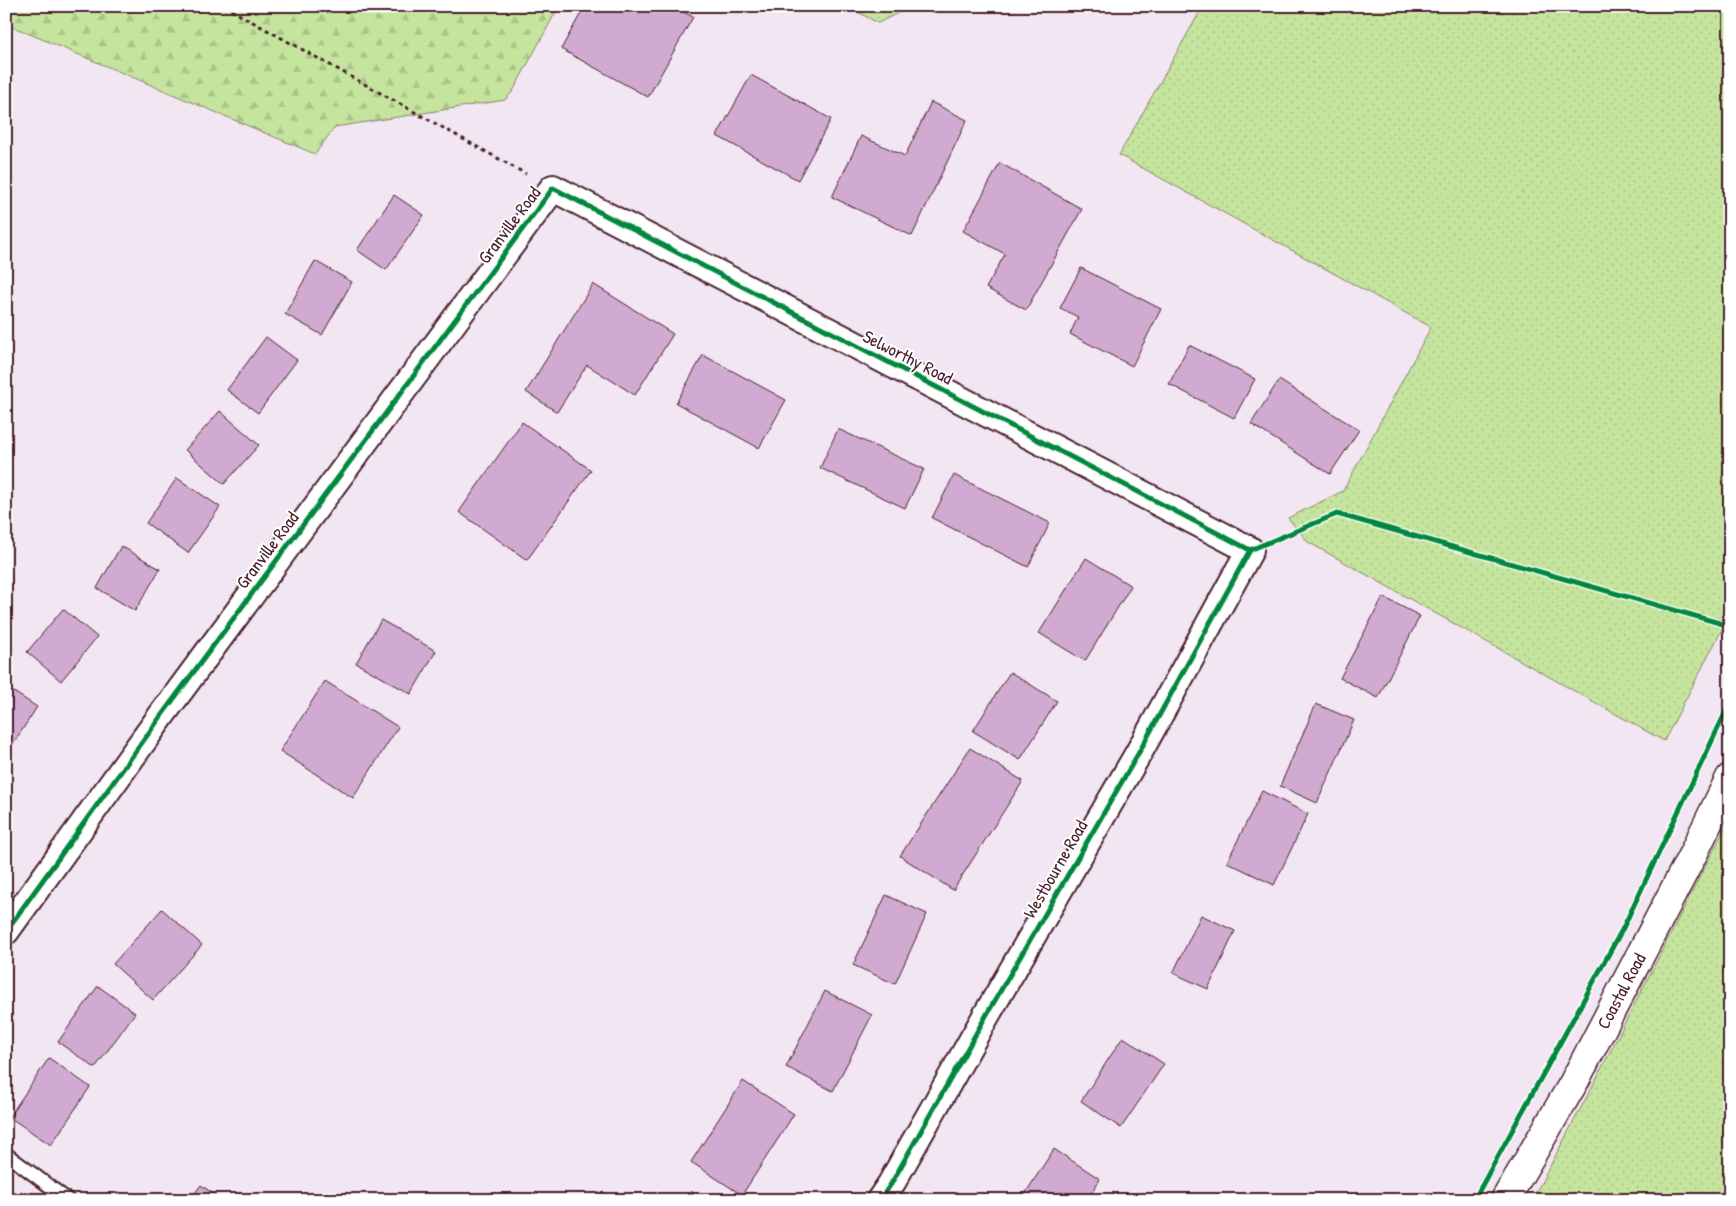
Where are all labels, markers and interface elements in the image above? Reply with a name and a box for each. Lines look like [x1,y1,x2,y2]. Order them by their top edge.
street label: Granville Road [472,181,546,269]
street label: Selworthy Road [859,324,957,390]
street label: Granville Road [230,506,304,594]
street label: Westbourne Road [1017,815,1093,923]
street label: Coastal Road [1591,949,1651,1033]

